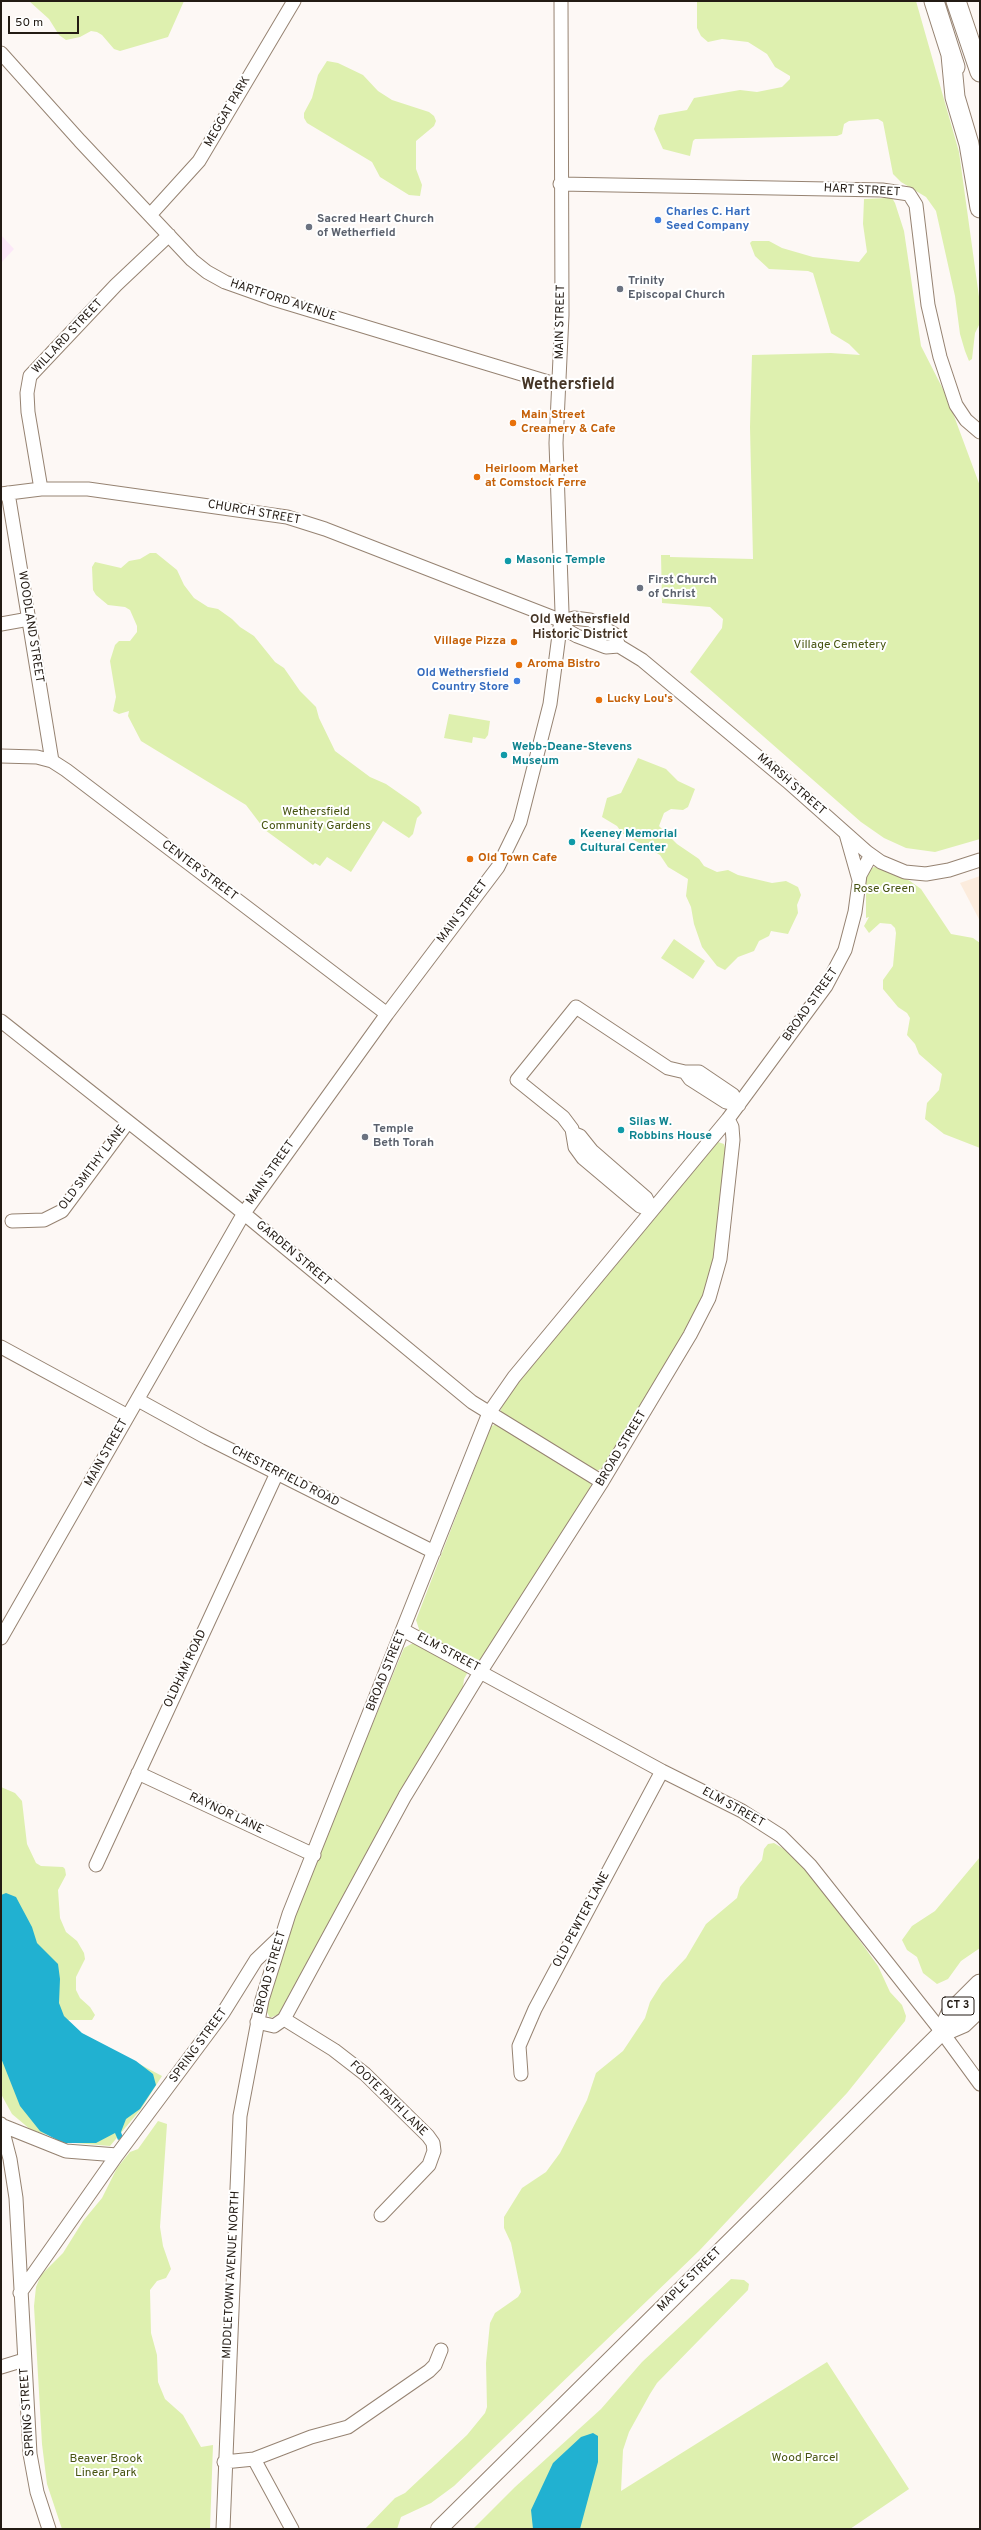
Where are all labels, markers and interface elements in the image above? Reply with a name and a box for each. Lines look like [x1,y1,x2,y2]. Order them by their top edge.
scale bar [10,8,81,34]
text: 50 m [15,15,43,31]
street label: MEGGAT PARK [202,74,254,150]
street label: HART STREET [823,182,901,200]
place label: Charles C. Hart Seed Company [666,206,750,234]
place label: Sacred Heart Church of Wetherfield [317,213,434,241]
marker: Charles C. Hart Seed Company [653,215,663,225]
marker: Sacred Heart Church of Wetherfield [304,222,314,232]
place label: Trinity Episcopal Church [628,275,725,303]
street label: HARTFORD AVENUE [228,277,338,325]
street label: MAIN STREET [553,284,569,360]
marker: Trinity Episcopal Church [615,284,625,294]
street label: WILLARD STREET [30,297,106,377]
district label: Wethersfield [521,376,615,396]
place label: Main Street Creamery & Cafe [521,409,616,437]
marker: Main Street Creamery & Cafe [508,418,518,428]
place label: Heirloom Market at Comstock Ferre [485,463,586,491]
marker: Heirloom Market at Comstock Ferre [472,472,482,482]
street label: CHURCH STREET [206,498,302,528]
place label: Masonic Temple [516,554,605,568]
marker: Masonic Temple [503,556,513,566]
street label: WOODLAND STREET [14,570,46,684]
place label: First Church of Christ [648,574,717,602]
marker: First Church of Christ [635,583,645,593]
district label: Old Wethersfield Historic District [530,612,630,643]
place label: Village Pizza [433,635,506,649]
marker: Village Pizza [509,637,519,647]
park label: Village Cemetery [794,639,886,653]
place label: Aroma Bistro [527,658,600,672]
marker: Aroma Bistro [514,660,524,670]
place label: Old Wethersfield Country Store [417,667,509,695]
marker: Old Wethersfield Country Store [512,676,522,686]
place label: Lucky Lou's [607,693,673,707]
marker: Lucky Lou's [594,695,604,705]
place label: Webb-Deane-Stevens Museum [512,741,632,769]
marker: Webb-Deane-Stevens Museum [499,750,509,760]
street label: MARSH STREET [754,751,828,819]
park label: Wethersfield Community Gardens [261,806,371,834]
place label: Keeney Memorial Cultural Center [580,828,677,856]
marker: Keeney Memorial Cultural Center [567,837,577,847]
street label: CENTER STREET [158,838,240,904]
place label: Old Town Cafe [478,852,557,866]
marker: Old Town Cafe [465,854,475,864]
street label: MAIN STREET [435,878,491,946]
park label: Rose Green [853,883,915,897]
street label: BROAD STREET [780,966,842,1044]
place label: Silas W. Robbins House [629,1116,712,1144]
street label: OLD SMITHY LANE [56,1123,130,1213]
place label: Temple Beth Torah [373,1123,434,1151]
marker: Silas W. Robbins House [616,1125,626,1135]
marker: Temple Beth Torah [360,1132,370,1142]
street label: MAIN STREET [244,1138,298,1208]
street label: GARDEN STREET [253,1218,333,1290]
street label: BROAD STREET [594,1408,650,1490]
street label: MAIN STREET [82,1417,132,1489]
street label: CHESTERFIELD ROAD [229,1444,341,1510]
street label: OLDHAM ROAD [162,1628,210,1710]
street label: BROAD STREET [364,1628,410,1714]
street label: ELM STREET [414,1630,482,1676]
street label: ELM STREET [699,1785,767,1831]
street label: RAYNOR LANE [186,1790,266,1838]
street label: OLD PEWTER LANE [551,1870,613,1970]
street label: BROAD STREET [252,1930,290,2016]
road number: CT 3 [942,1997,974,2015]
street label: SPRING STREET [167,2006,231,2086]
street label: FOOTE PATH LANE [346,2058,430,2140]
street label: MIDDLETOWN AVENUE NORTH [220,2191,244,2359]
street label: MAPLE STREET [655,2245,725,2315]
street label: SPRING STREET [18,2367,38,2457]
park label: Wood Parcel [771,2452,839,2466]
park label: Beaver Brook Linear Park [69,2453,143,2481]

